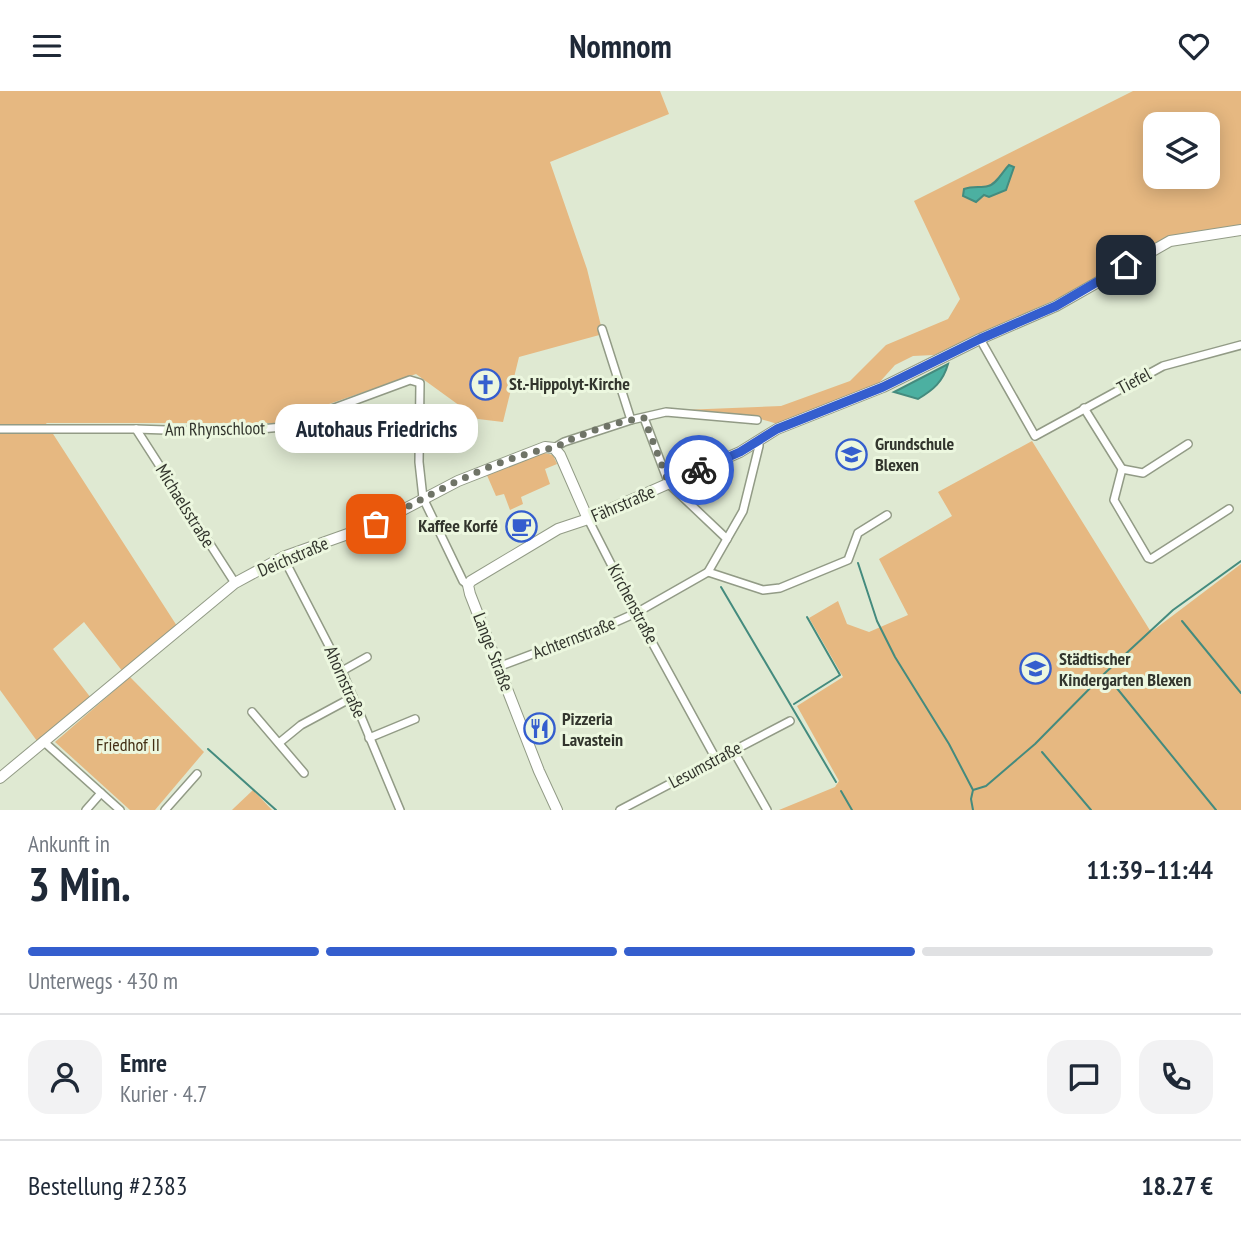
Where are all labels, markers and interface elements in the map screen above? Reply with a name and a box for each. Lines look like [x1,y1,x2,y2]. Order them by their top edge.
text: Nomnom [569,25,672,67]
icon: menu [28,27,66,65]
icon: heart [1175,27,1213,65]
map controls [1143,112,1220,189]
button: layers [1143,112,1220,189]
pin [1096,235,1156,295]
icon: home [1107,246,1145,284]
street label: Tiefel [1113,362,1156,399]
church icon: St.-Hippolyt-Kirche [469,367,503,401]
place label: St.-Hippolyt-Kirche [509,372,630,395]
callout: Autohaus Friedrichs [274,405,478,454]
text: Autohaus Friedrichs [296,414,457,443]
street label: Am Rhynschloot [165,416,265,441]
place label: Grundschule Blexen [875,432,955,476]
courier [664,435,734,505]
school or university icon: Grundschule Blexen [835,437,869,471]
icon: bike [680,451,718,489]
street label: Michaelsstraße [151,460,220,552]
street label: Fährstraße [588,480,658,527]
pin [346,494,406,554]
icon: bag [357,505,395,543]
cafe icon: Kaffee Korfé [504,509,538,543]
place label: Kaffee Korfé [418,514,498,537]
street label: Deichstraße [254,531,332,582]
street label: Kirchenstraße [603,560,664,647]
street label: Lange Straße [468,609,519,694]
street label: Achternstraße [529,611,619,664]
street label: Ahornstraße [319,642,372,721]
place label: Städtischer Kindergarten Blexen [1059,647,1191,691]
school or university icon: Städtischer Kindergarten Blexen [1019,652,1053,686]
place label: Pizzeria Lavastein [562,707,623,751]
restaurant icon: Pizzeria Lavastein [522,712,556,746]
park label: Friedhof II [96,733,160,756]
street label: Lesumstraße [664,736,745,793]
text: Ankunft in [28,829,110,858]
text: 11:39–11:44 [1086,853,1213,886]
text: 3 Min. [28,854,131,914]
text: Unterwegs · 430 m [28,966,178,995]
button: person [28,1040,102,1114]
button: chat [1047,1040,1121,1114]
button: phone [1139,1040,1213,1114]
text: Emre [120,1046,167,1079]
text: Kurier · 4.7 [120,1079,207,1108]
text: Bestellung #2383 [28,1169,188,1202]
text: 18.27 € [1141,1169,1213,1202]

